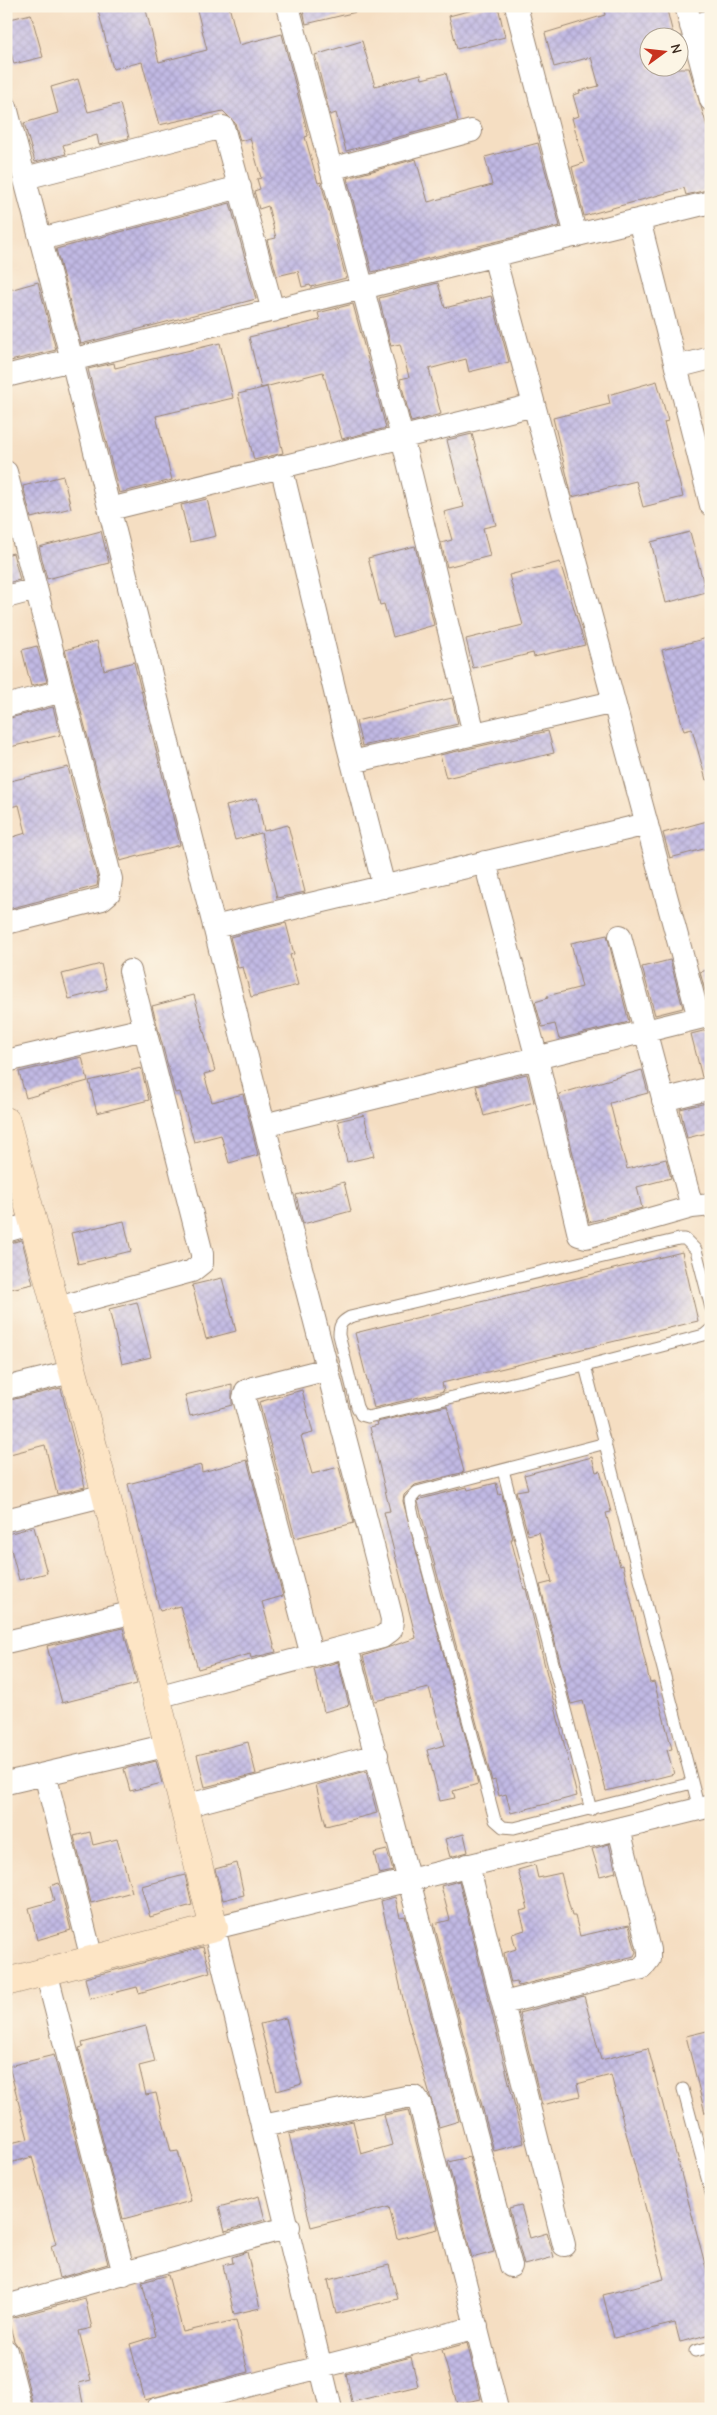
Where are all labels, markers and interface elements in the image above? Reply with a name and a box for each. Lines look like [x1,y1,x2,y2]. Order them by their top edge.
north arrow [640,28,690,78]
text: N [667,42,685,55]

